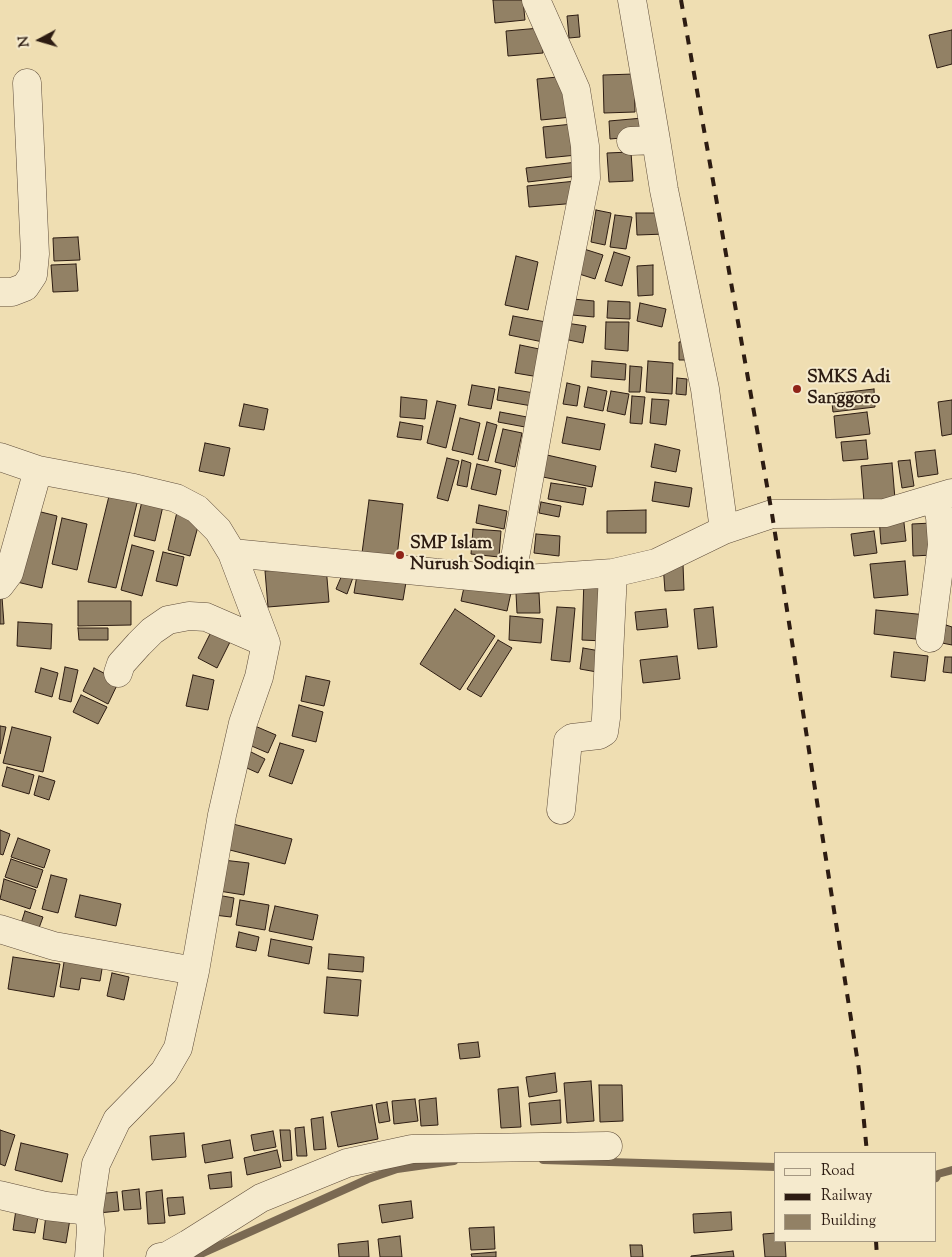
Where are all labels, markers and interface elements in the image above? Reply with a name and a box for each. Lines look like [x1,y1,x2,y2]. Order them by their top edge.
north arrow [15,15,65,65]
text: N [15,35,36,48]
place label: SMKS Adi Sanggoro [807,368,890,410]
marker: SMKS Adi Sanggoro [791,383,803,395]
place label: SMP Islam Nurush Sodiqin [410,534,535,576]
marker: SMP Islam Nurush Sodiqin [394,549,406,561]
legend [774,1152,937,1242]
text: Road [821,1161,855,1182]
text: Railway [821,1186,872,1207]
text: Building [821,1211,876,1232]

